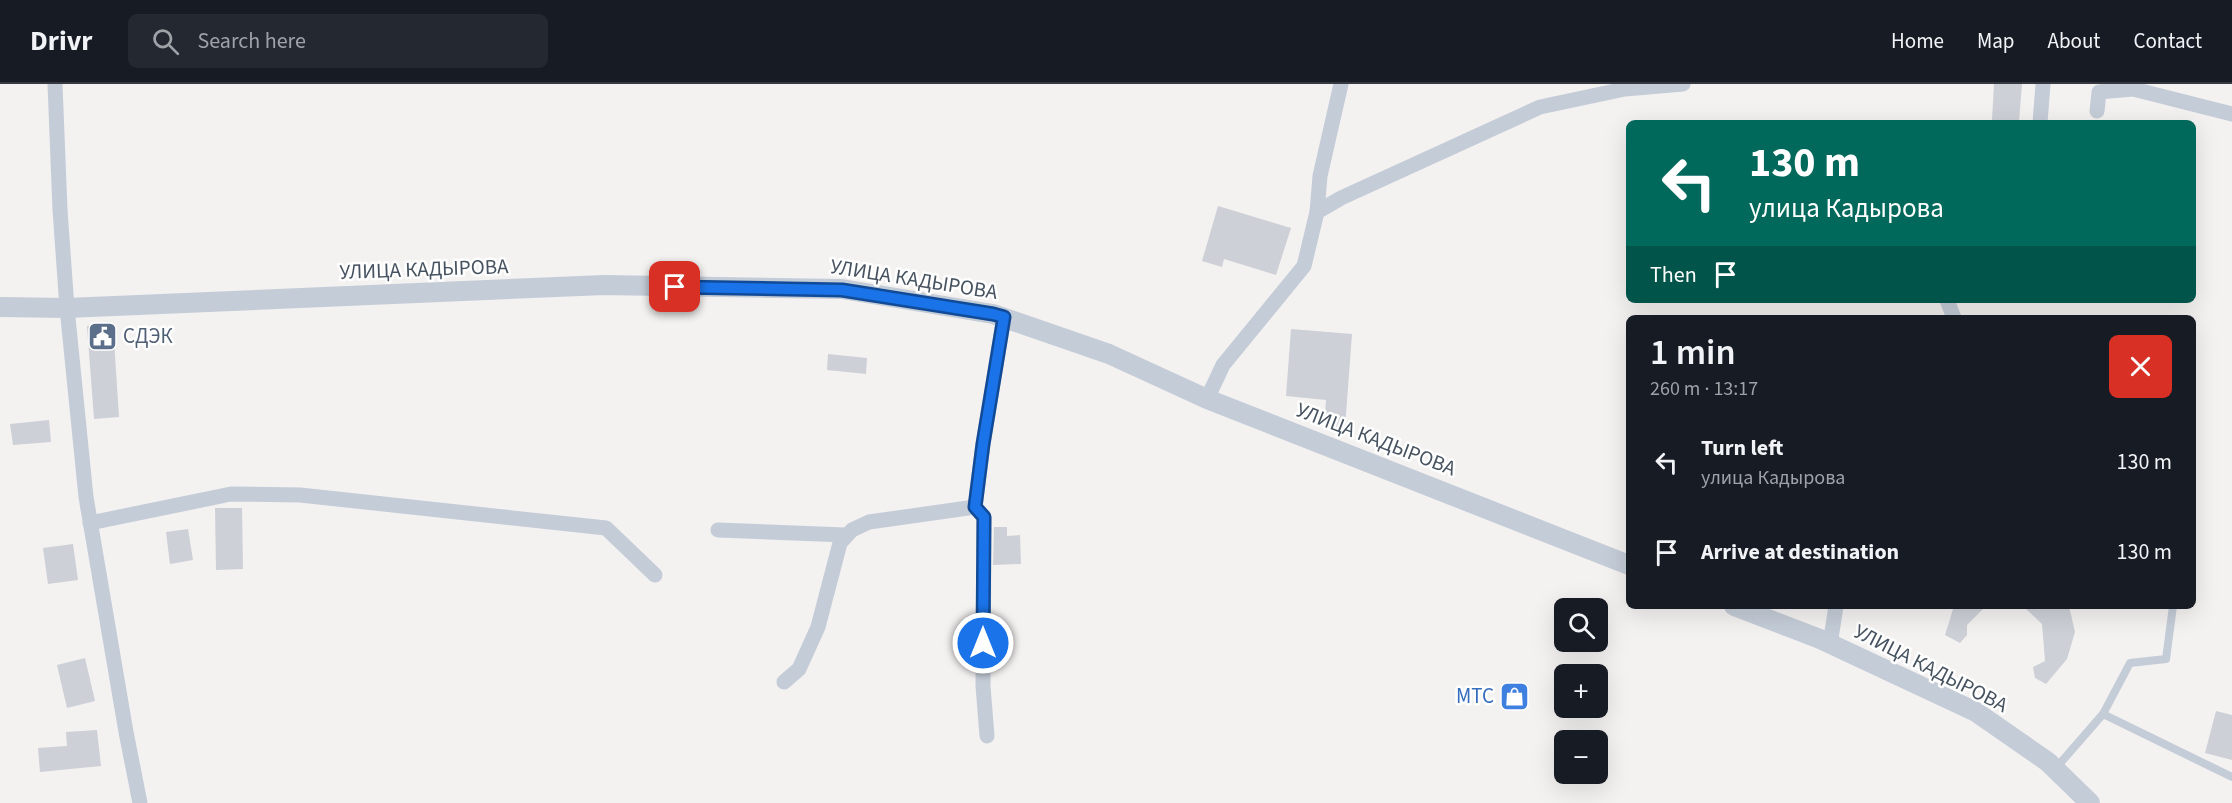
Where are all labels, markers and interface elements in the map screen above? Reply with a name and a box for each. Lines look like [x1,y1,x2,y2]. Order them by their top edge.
search box [128,14,548,68]
text: Drivr [30,21,92,61]
icon: search [149,25,182,58]
text: Search here [197,25,306,57]
text: Home [1891,26,1944,56]
text: Map [1977,26,2015,56]
text: About [2048,26,2100,56]
text: Contact [2133,26,2202,56]
text: 130 m [1749,133,1860,193]
icon: left [1650,144,1728,222]
text: улица Кадырова [1749,189,1944,228]
street label: УЛИЦА КАДЫРОВА [339,251,510,287]
street label: УЛИЦА КАДЫРОВА [828,251,1000,307]
icon: arrive [1709,258,1742,291]
text: Then [1650,259,1697,291]
pin [649,261,700,312]
icon: arrive [658,270,691,303]
public building icon: СДЭК [86,320,118,352]
place label: СДЭК [123,321,173,351]
text: 1 min [1650,327,1736,378]
button: close [2109,335,2172,398]
text: 260 m · 13:17 [1650,375,1758,403]
street label: УЛИЦА КАДЫРОВА [1292,395,1461,483]
text: Turn left [1701,432,1783,464]
icon: left [1650,446,1683,479]
text: 130 m [2117,446,2172,478]
text: улица Кадырова [1701,464,1845,492]
icon: arrive [1650,536,1683,569]
text: Arrive at destination [1701,536,1899,568]
text: 130 m [2117,536,2172,568]
map controls [1554,598,1608,784]
button: search [1554,598,1608,652]
position arrow [951,611,1015,675]
street label: УЛИЦА КАДЫРОВА [1849,616,2014,720]
button: + [1554,664,1608,718]
shop icon: МТС [1499,680,1531,712]
place label: МТС [1456,681,1494,711]
button: − [1554,730,1608,784]

